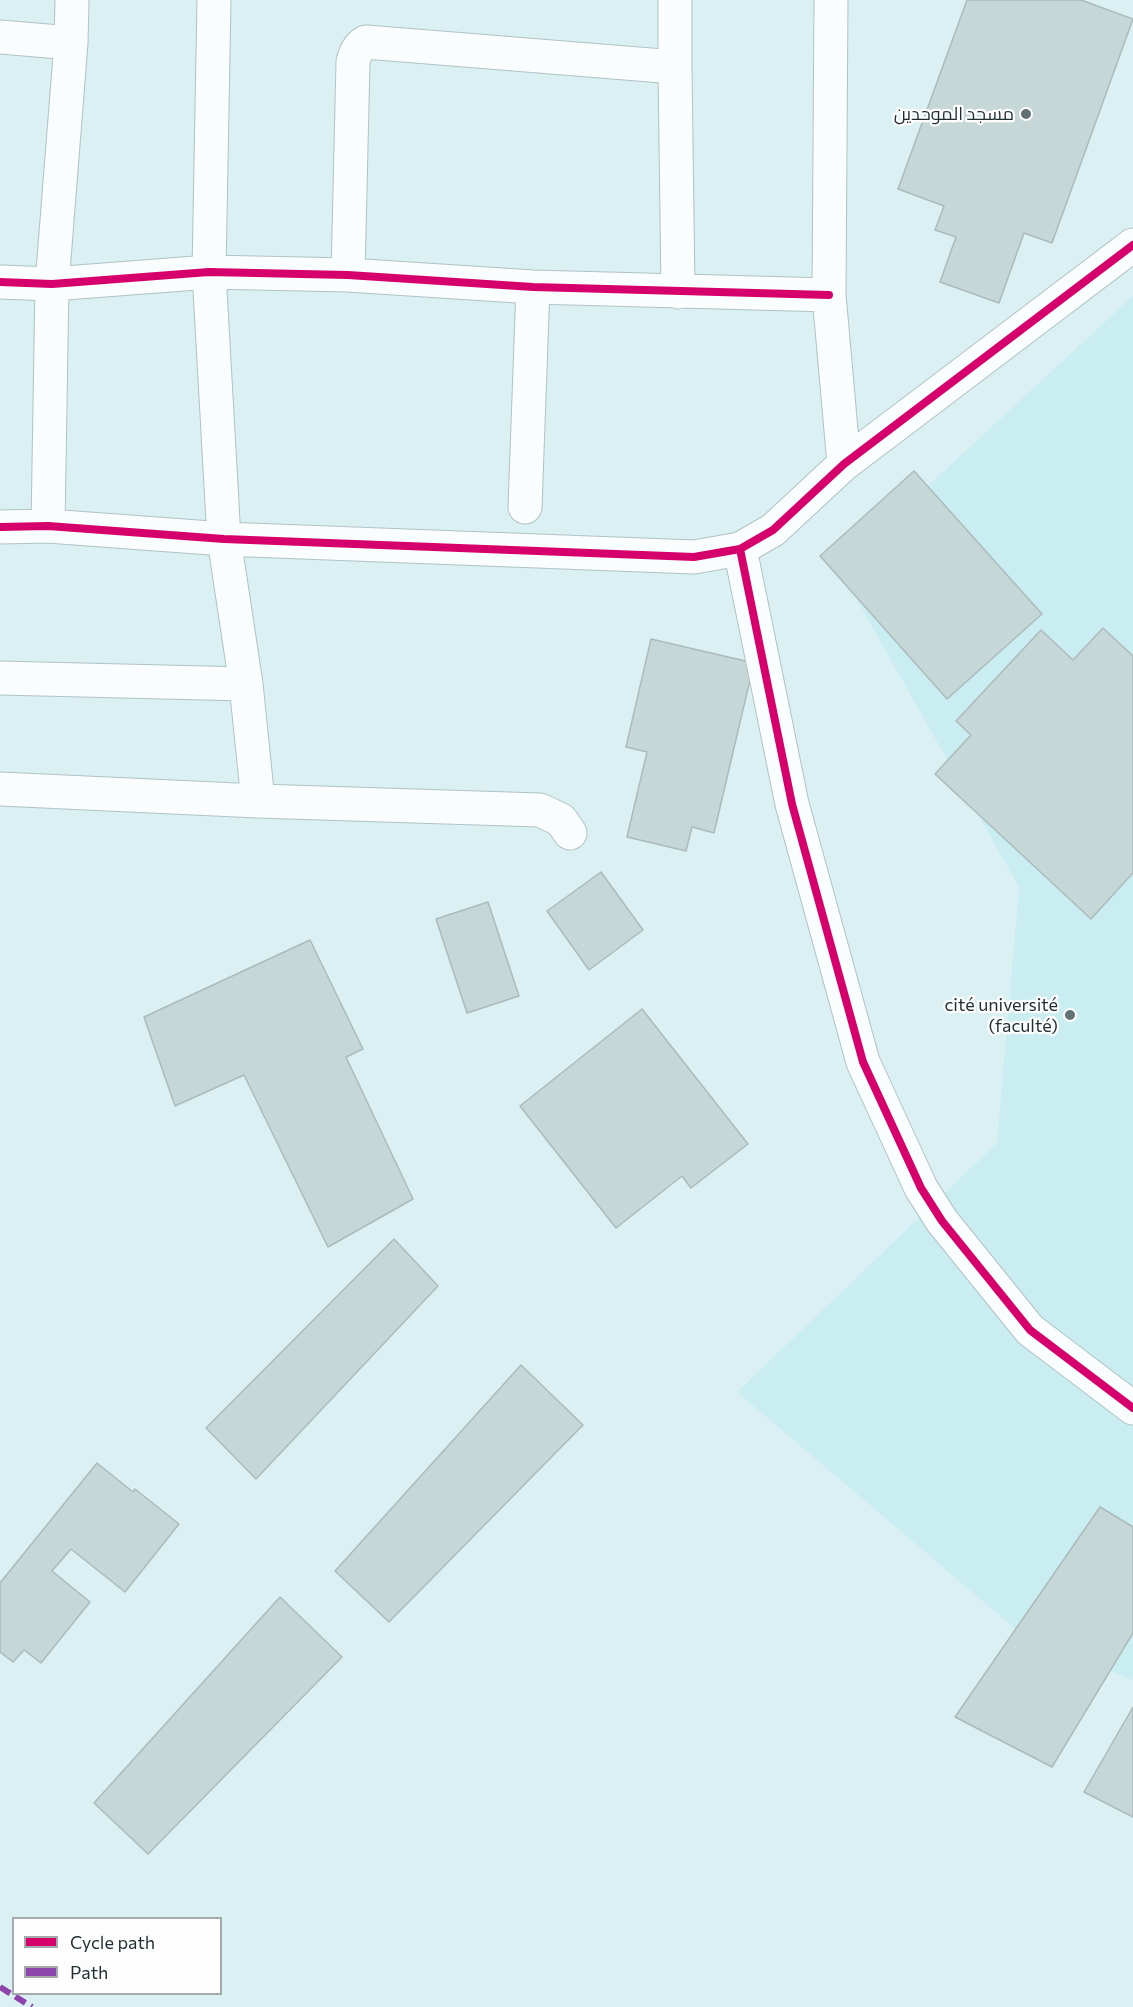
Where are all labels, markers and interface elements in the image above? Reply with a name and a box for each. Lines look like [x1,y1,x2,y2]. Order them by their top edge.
place label: مسجد الموحدين [894,103,1014,125]
marker: مسجد الموحدين [1019,107,1033,121]
place label: cité université (faculté) [944,994,1058,1036]
marker: cité université (faculté) [1063,1008,1077,1022]
legend [12,1917,222,1995]
text: Cycle path [70,1931,155,1953]
text: Path [70,1961,108,1983]

